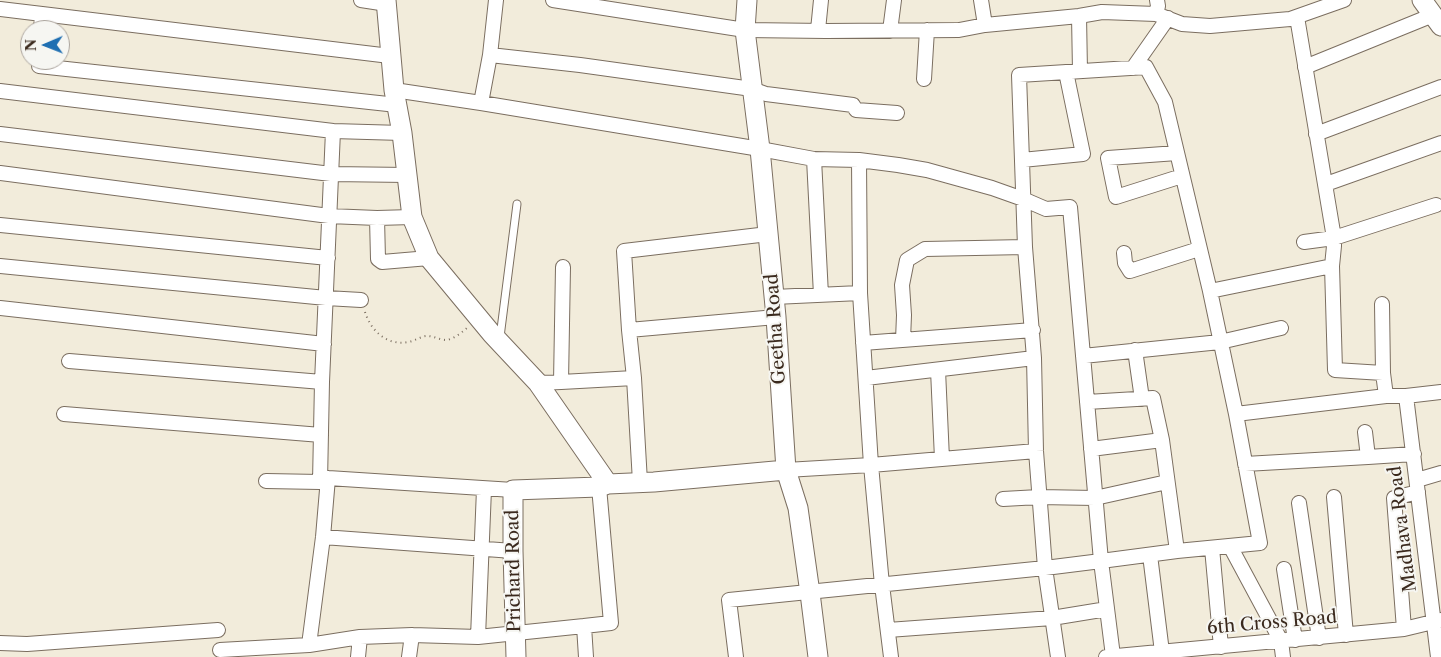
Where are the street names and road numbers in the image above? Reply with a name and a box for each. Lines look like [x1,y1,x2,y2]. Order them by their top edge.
street label: Geetha Road [761,273,791,385]
street label: Madhava Road [1385,465,1421,593]
street label: Prichard Road [502,509,526,633]
street label: 6th Cross Road [1206,607,1338,639]

